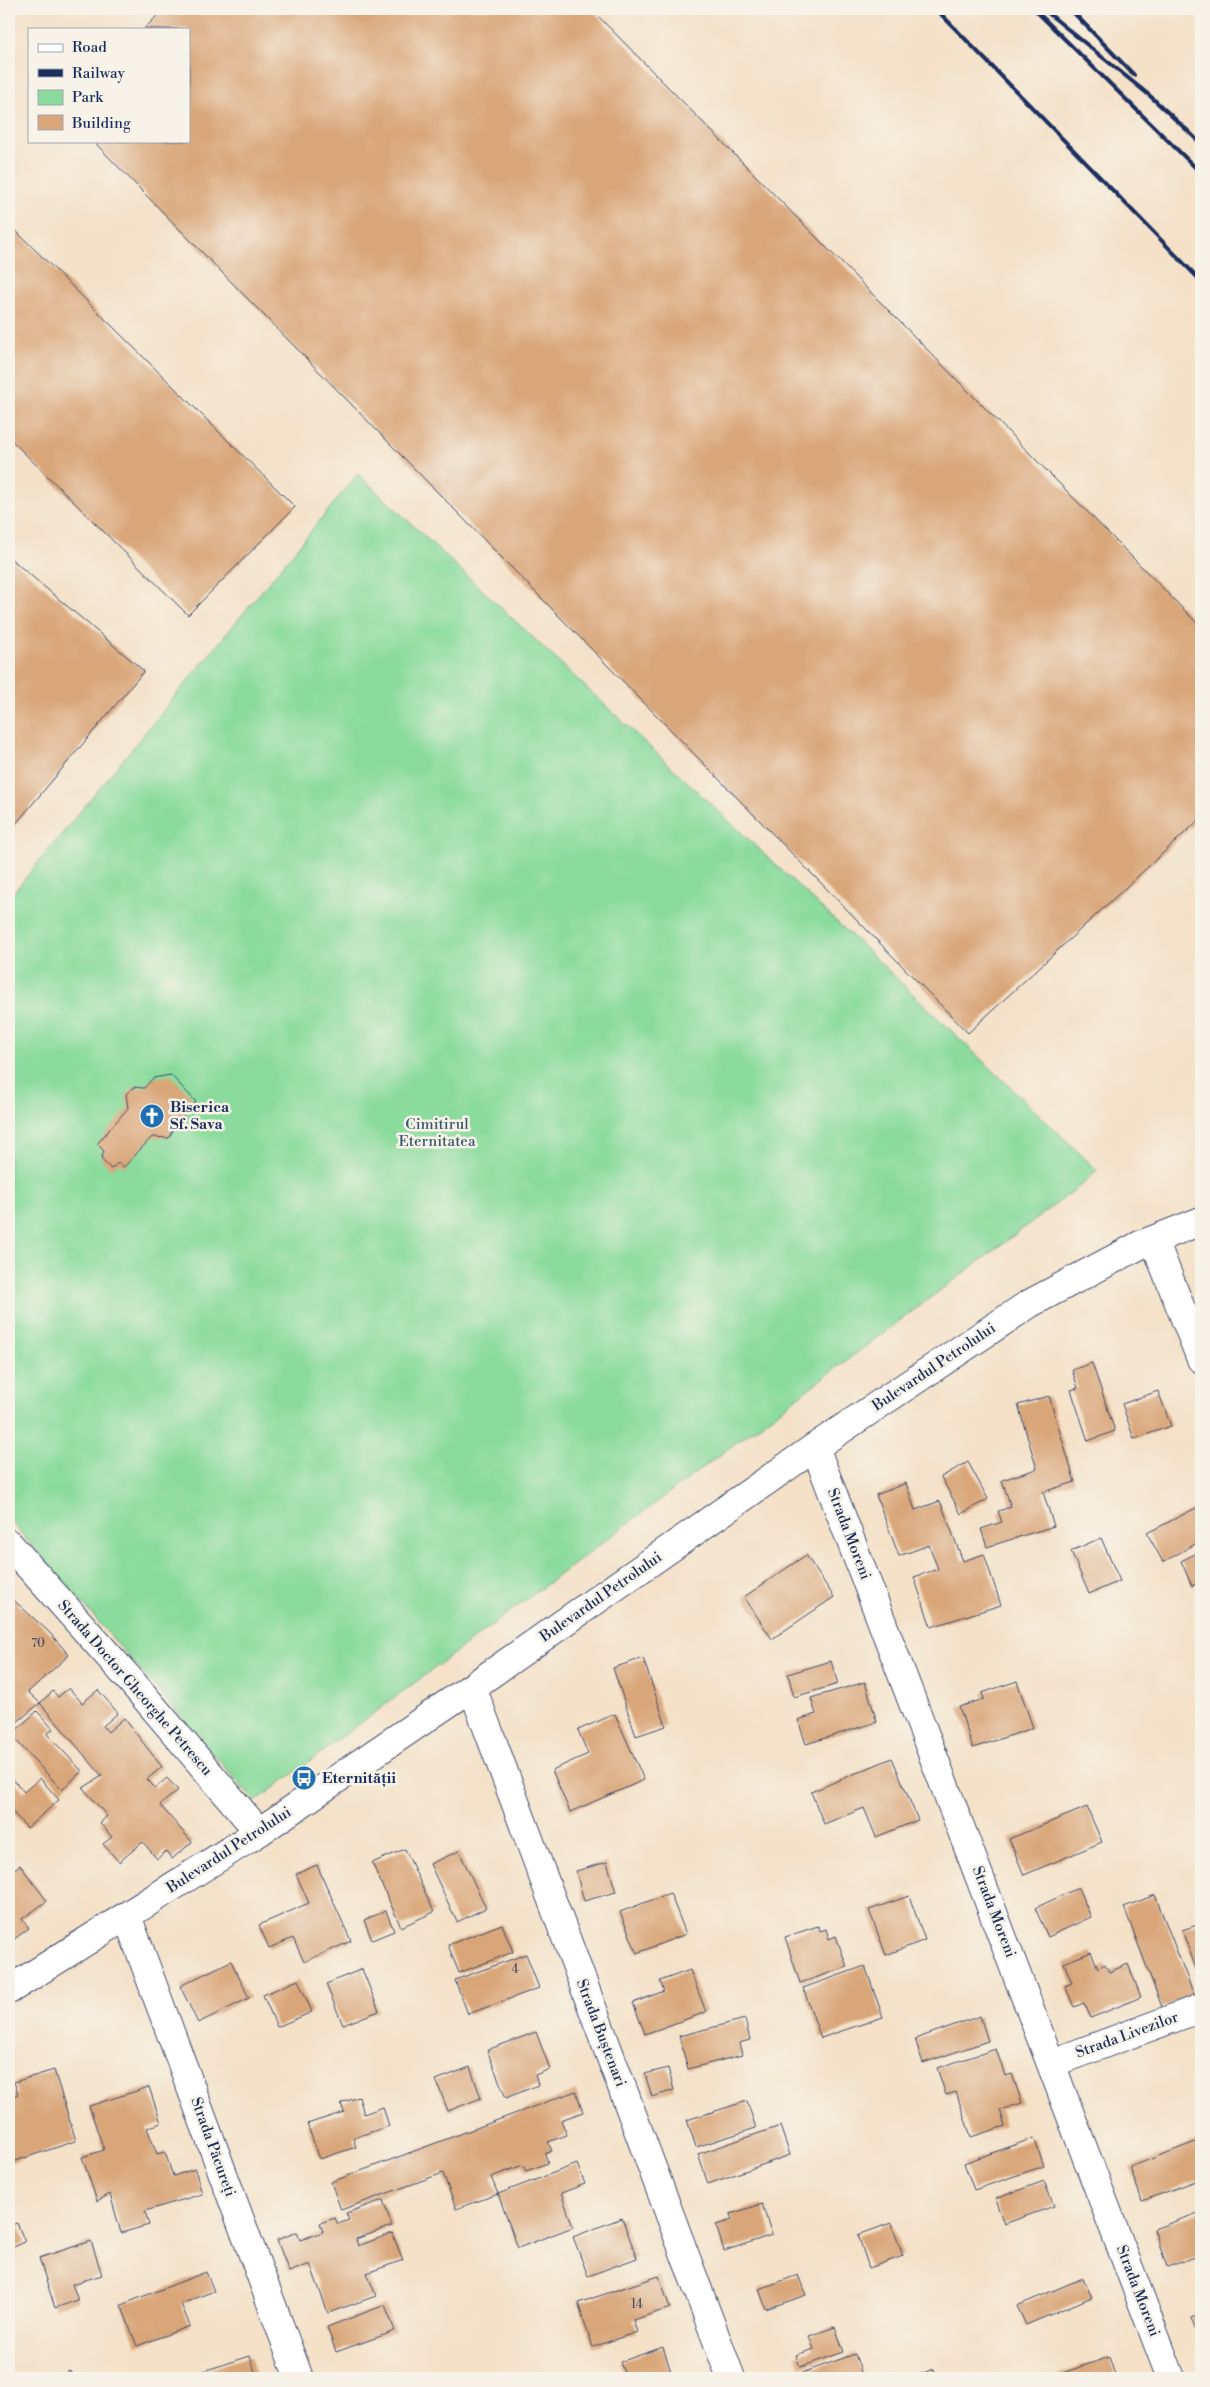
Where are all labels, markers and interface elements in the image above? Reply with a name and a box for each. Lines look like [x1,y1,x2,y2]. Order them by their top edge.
legend [28,28,190,142]
text: Road [72,38,107,57]
text: Railway [72,64,126,83]
text: Park [72,88,104,107]
text: Building [71,114,131,133]
place label: Biserica Sf. Sava [170,1098,230,1134]
church icon: Biserica Sf. Sava [139,1103,165,1129]
park label: Cimitirul Eternitatea [398,1115,476,1151]
street label: Bulevardul Petrolului [868,1319,999,1416]
street label: Strada Moreni [823,1485,875,1583]
street label: Bulevardul Petrolului [535,1548,666,1647]
street label: Strada Doctor Gheorghe Petrescu [54,1596,217,1780]
house number: 70 [31,1636,45,1651]
bus stop icon: Eternității [291,1765,317,1791]
place label: Eternității [322,1769,396,1788]
street label: Bulevardul Petrolului [162,1803,295,1898]
street label: Strada Moreni [968,1863,1020,1961]
house number: 4 [511,1962,519,1977]
street label: Strada Buștenari [572,1976,630,2090]
street label: Strada Livezilor [1073,2007,1182,2062]
street label: Strada Păcureți [186,2095,240,2199]
street label: Strada Moreni [1112,2242,1164,2340]
house number: 14 [631,2297,643,2312]

